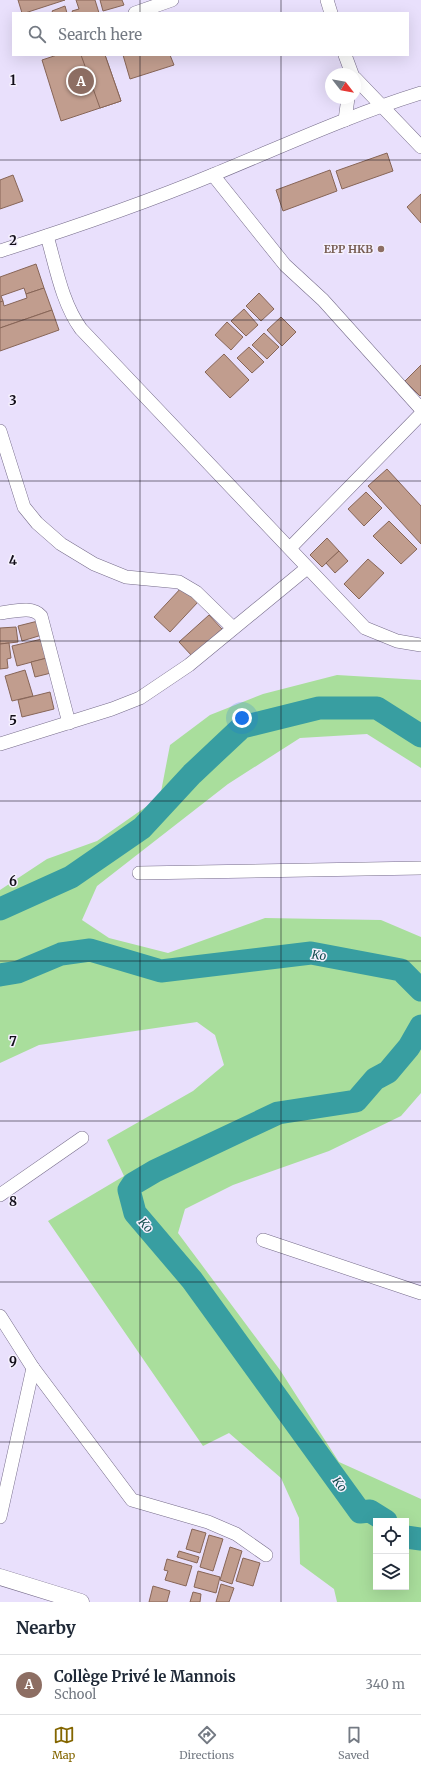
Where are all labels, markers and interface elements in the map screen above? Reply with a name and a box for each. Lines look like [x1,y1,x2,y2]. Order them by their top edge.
search box [12,12,409,56]
icon: search [26,23,48,45]
text: Search here [58,25,142,44]
pin: A [68,66,94,96]
north arrow [325,68,361,104]
text: 1 [10,72,16,89]
text: 2 [9,232,17,249]
place label: EPP HKB [324,242,373,256]
marker: EPP HKB [376,244,386,254]
text: 3 [9,392,17,409]
text: 4 [9,552,18,569]
your location [232,708,252,728]
text: 5 [9,712,17,729]
text: 6 [9,873,17,890]
water label: Ko [310,947,327,963]
text: 7 [9,1033,17,1050]
text: 8 [9,1193,17,1210]
water label: Ko [135,1214,157,1236]
text: 9 [9,1353,17,1370]
water label: Ko [329,1473,350,1494]
map controls [373,1518,409,1590]
button: locate [373,1518,409,1554]
button: layers [373,1554,409,1590]
text: Nearby [16,1617,76,1639]
text: Collège Privé le Mannois [54,1667,236,1686]
text: A [24,1676,34,1693]
text: 340 m [366,1676,405,1693]
text: School [54,1686,96,1703]
tab: Map [52,1724,75,1762]
tab: Directions [179,1724,234,1762]
tab: Saved [338,1724,369,1762]

